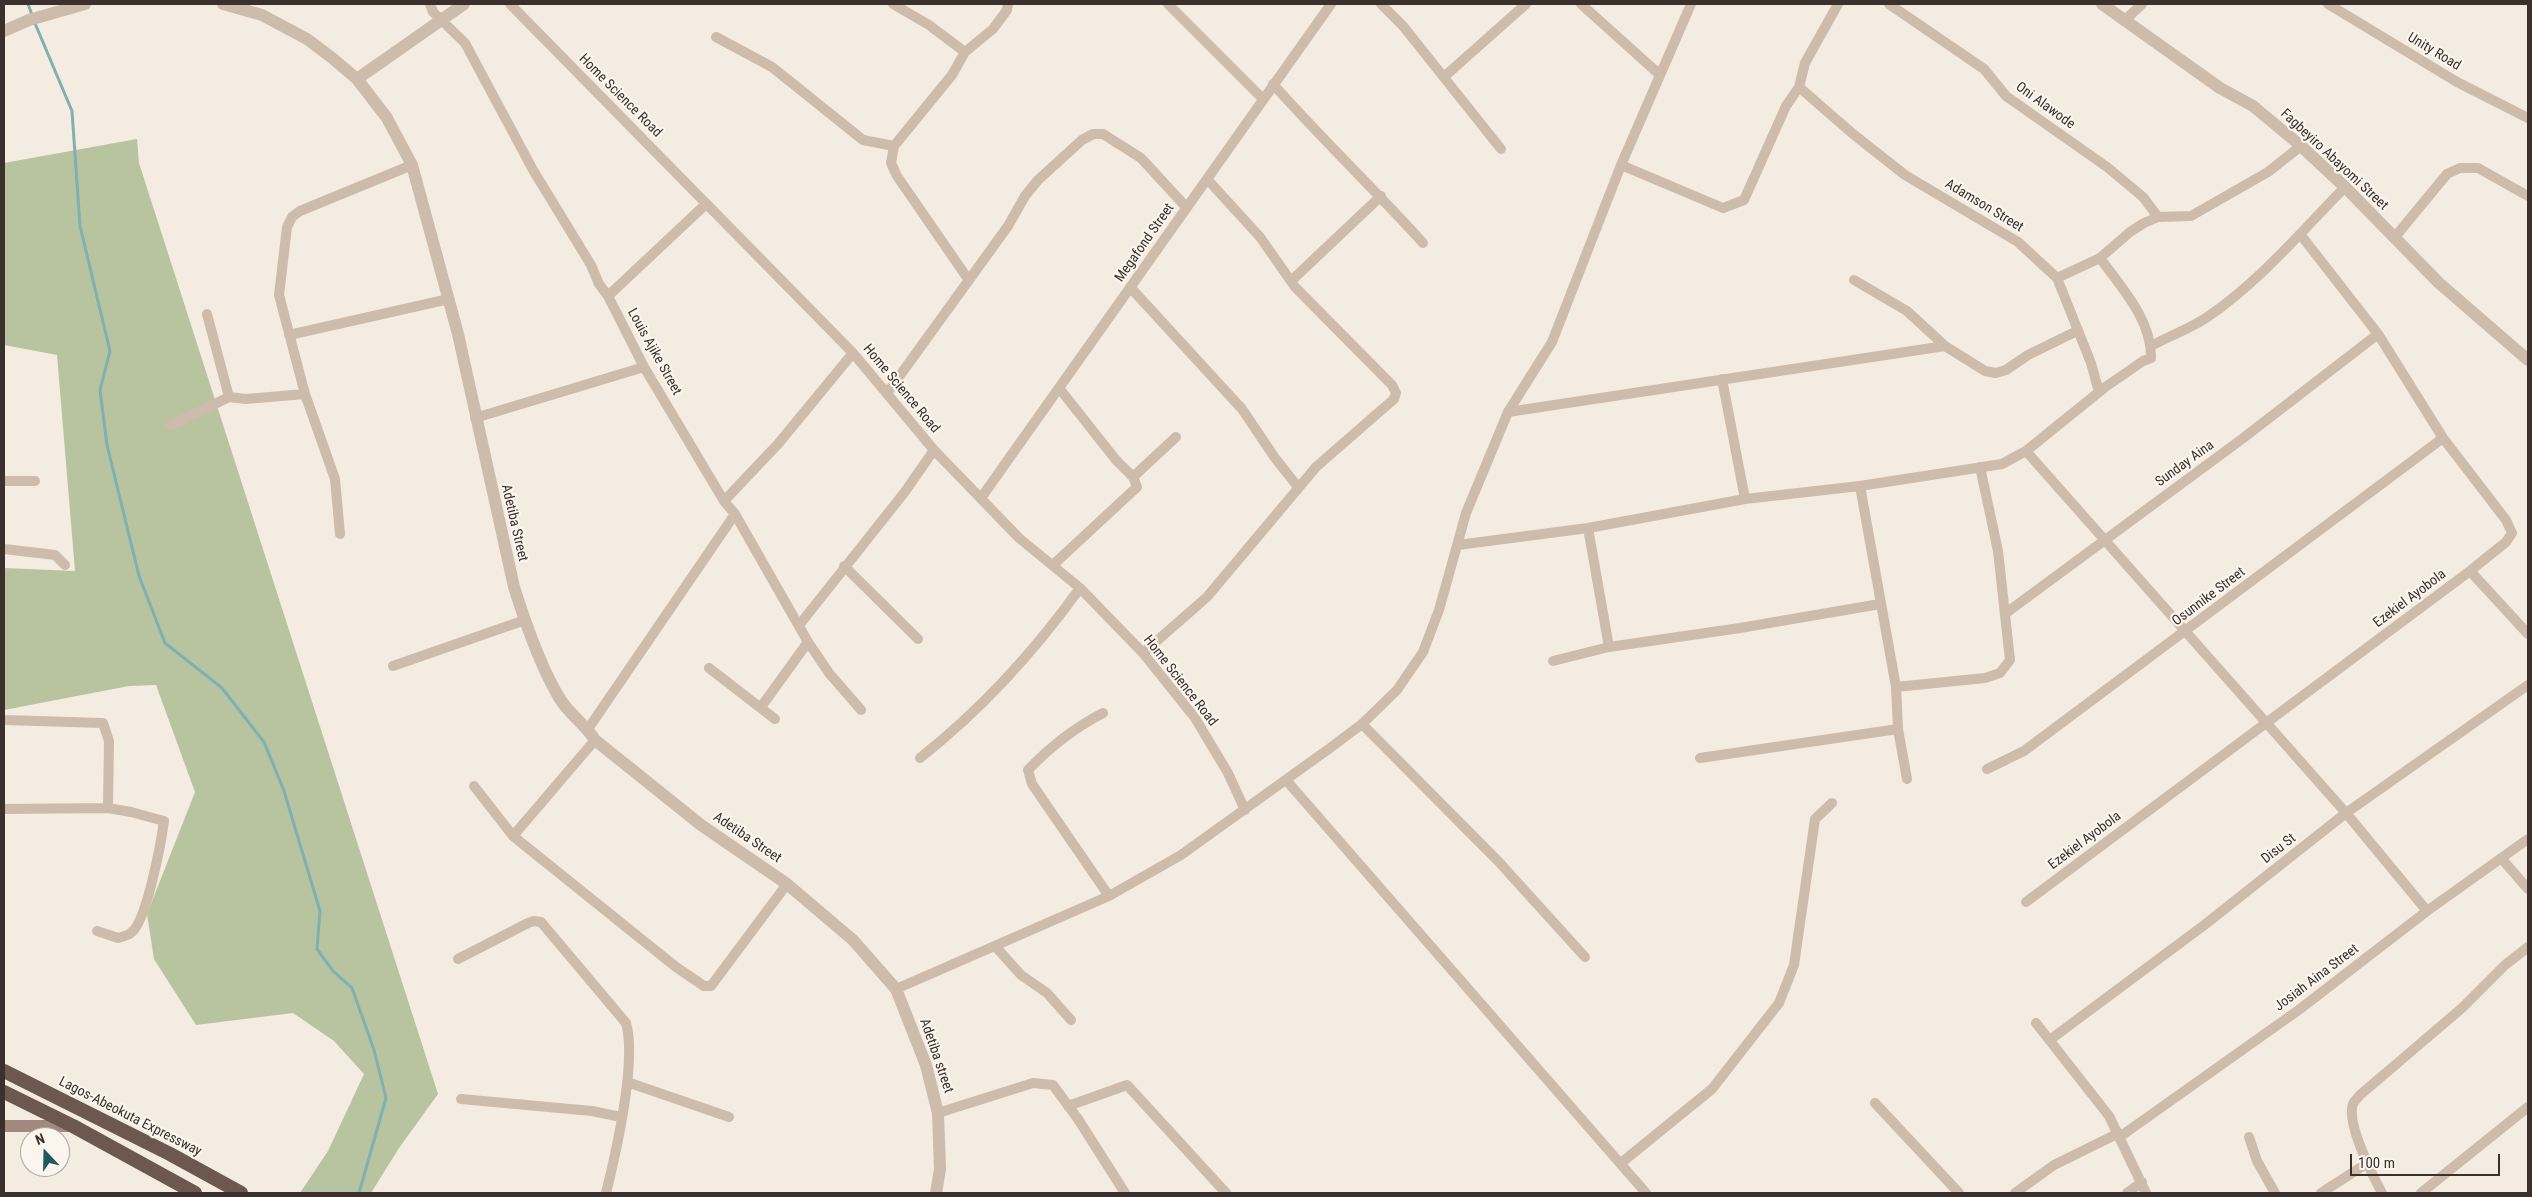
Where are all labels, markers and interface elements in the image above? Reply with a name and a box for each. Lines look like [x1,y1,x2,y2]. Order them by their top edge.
street label: Unity Road [2404,30,2464,74]
street label: Home Science Road [575,51,665,141]
street label: Oni Alawode [2012,79,2078,133]
street label: Fagbeyiro Abayomi Street [2277,106,2391,214]
street label: Adamson Street [1942,176,2026,236]
street label: Megafond Street [1112,201,1178,285]
street label: Louis Ajike Street [623,306,685,398]
street label: Home Science Road [859,341,943,437]
street label: Sunday Aina [2152,437,2218,491]
street label: Adetiba Street [497,483,531,563]
street label: Osunnike Street [2169,564,2249,630]
street label: Ezekiel Ayobola [2370,566,2450,632]
street label: Home Science Road [1139,632,1221,730]
street label: Ezekiel Ayobola [2045,808,2125,874]
street label: Adetiba Street [710,809,784,867]
street label: Disu St [2258,830,2300,868]
street label: Josiah Aina Street [2272,941,2362,1015]
street label: Adetiba street [915,1017,957,1095]
street label: Lagos-Abeokuta Expressway [56,1074,204,1160]
north arrow [20,1127,70,1177]
text: N [33,1130,47,1148]
scale bar [2352,1144,2502,1176]
text: 100 m [2358,1154,2395,1172]

